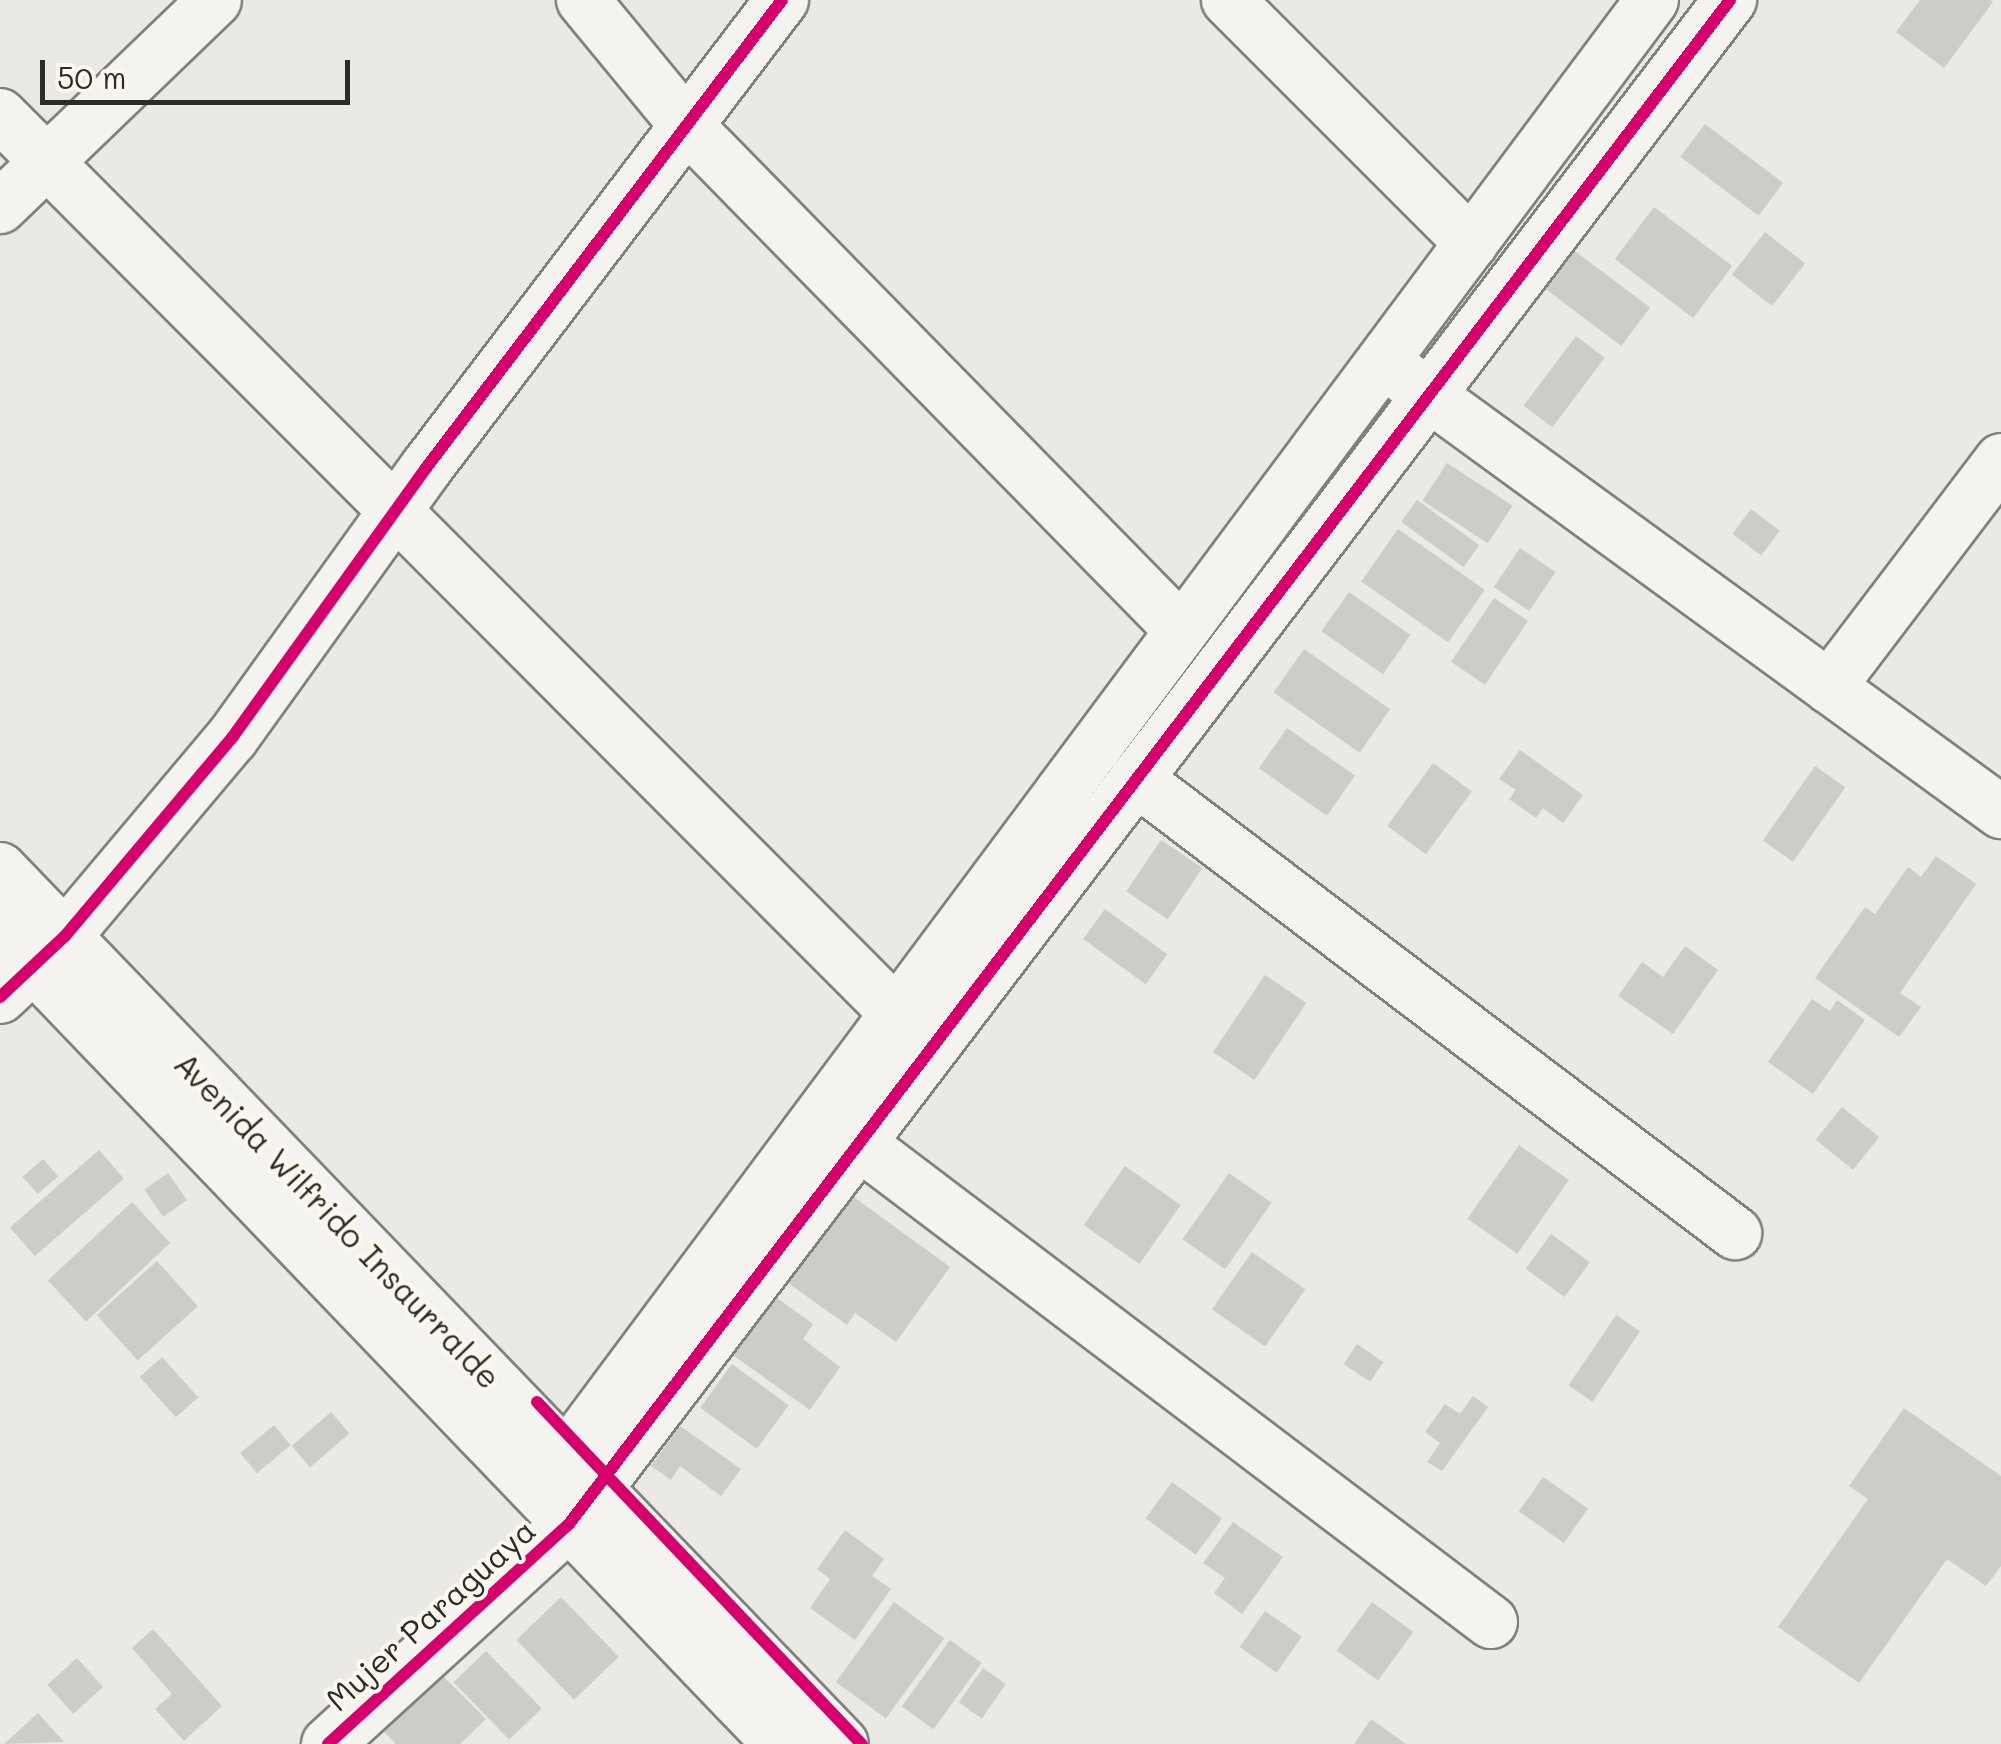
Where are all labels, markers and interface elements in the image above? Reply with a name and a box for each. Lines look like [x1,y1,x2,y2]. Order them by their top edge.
scale bar [45,40,355,102]
text: 50 m [57,57,127,97]
street label: Avenida Wilfrido Insaurralde [167,1044,509,1396]
street label: Mujer Paraguaya [318,1510,542,1718]

